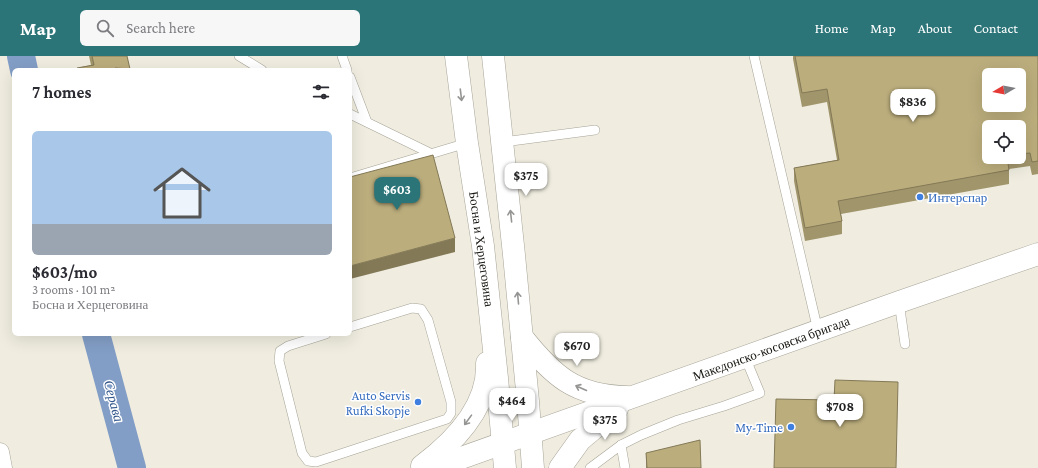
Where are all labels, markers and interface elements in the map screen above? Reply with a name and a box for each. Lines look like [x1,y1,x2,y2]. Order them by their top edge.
search box [80,10,360,46]
icon: search [94,17,116,39]
text: Map [20,18,56,39]
text: Search here [126,20,195,36]
text: Home [815,20,848,36]
text: Map [870,20,896,36]
text: About [918,20,952,36]
text: Contact [974,20,1018,36]
north arrow [982,68,1026,112]
map controls [982,68,1026,164]
icon: filters [310,81,332,103]
text: 7 homes [32,83,91,102]
one-way arrow [457,88,464,101]
pin: $836 [889,89,937,123]
text: $836 [899,94,927,109]
button: locate [982,120,1026,164]
icon: home [146,157,218,229]
pin: $375 [502,163,550,197]
text: $375 [513,168,539,183]
pin: $603 [373,177,421,211]
text: $603 [383,182,411,197]
street label: Босна и Херцеговина [466,190,497,308]
place label: Интерспар [928,190,987,205]
marker: Интерспар [915,192,925,202]
one-way arrow [507,210,514,223]
text: $603/mo [32,263,97,282]
text: 3 rooms · 101 m² [32,282,115,297]
one-way arrow [515,292,522,305]
text: Босна и Херцеговина [32,297,148,312]
street label: Македонско-косовска бригада [691,313,852,384]
pin: $670 [553,333,601,367]
text: $670 [563,338,591,353]
water label: Серава [101,378,127,424]
one-way arrow [575,384,587,392]
place label: Auto Servis Rufki Skopje [346,388,410,419]
pin: $464 [488,388,536,422]
text: $464 [498,393,526,408]
pin: $708 [816,394,864,428]
marker: Auto Servis Rufki Skopje [413,397,423,407]
text: $708 [826,399,854,414]
pin: $375 [581,407,629,441]
text: $375 [592,412,618,427]
one-way arrow [464,414,472,425]
place label: My-Time [735,420,783,435]
marker: My-Time [786,422,796,432]

